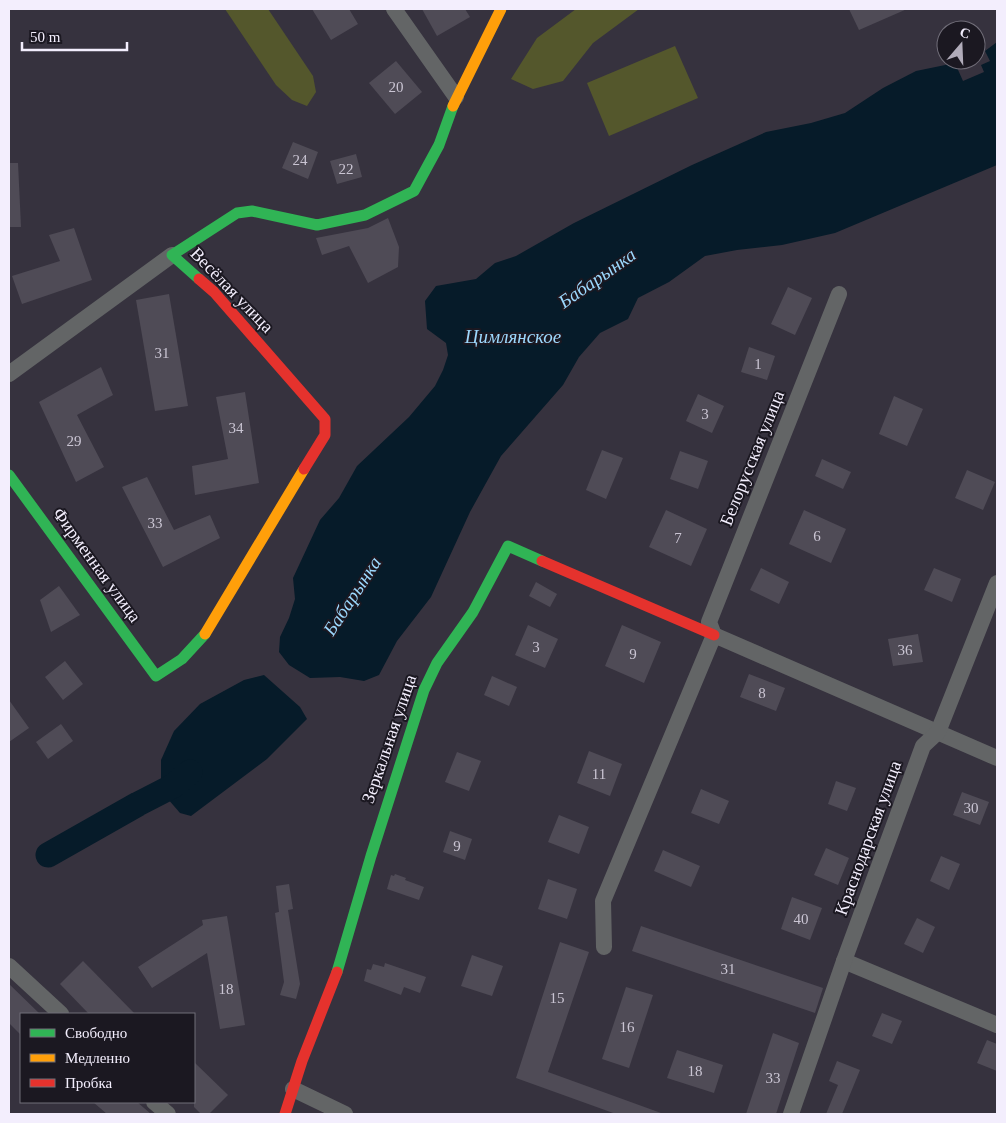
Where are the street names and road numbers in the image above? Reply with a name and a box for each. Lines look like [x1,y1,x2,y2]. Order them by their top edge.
street label: Весёлая улица [186,243,278,337]
street label: Белорусская улица [716,388,788,528]
street label: Фирменная улица [49,504,145,626]
street label: Зеркальная улица [358,672,420,806]
street label: Краснодарская улица [831,758,905,918]

